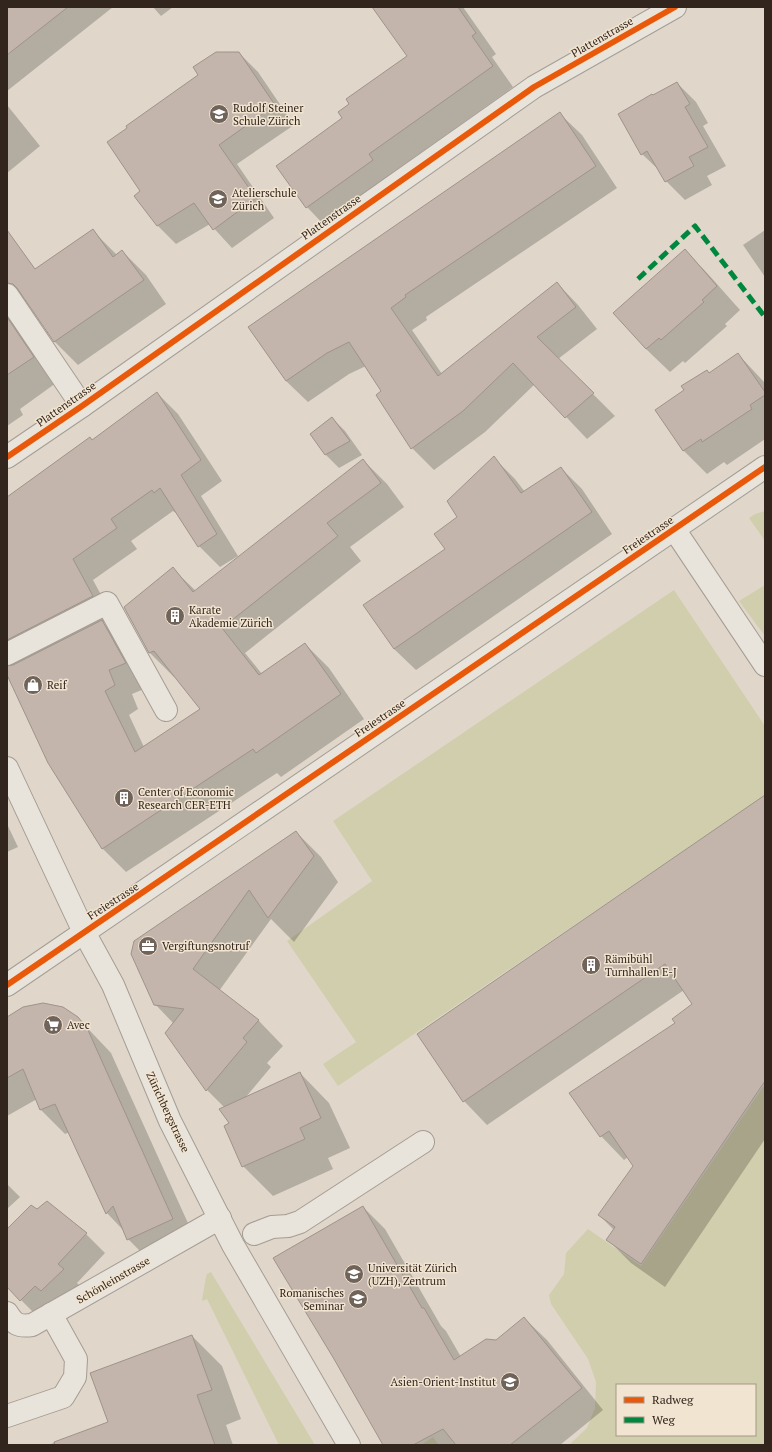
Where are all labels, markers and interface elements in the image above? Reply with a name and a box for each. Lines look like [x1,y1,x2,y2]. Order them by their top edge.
street label: Plattenstrasse [568,13,636,60]
place label: Rudolf Steiner Schule Zürich [233,101,304,128]
school or university icon: Rudolf Steiner Schule Zürich [208,103,230,125]
place label: Atelierschule Zürich [232,186,297,213]
school or university icon: Atelierschule Zürich [207,188,229,210]
street label: Plattenstrasse [299,191,364,243]
street label: Plattenstrasse [34,378,99,430]
street label: Freiestrasse [620,513,676,557]
place label: Karate Akademie Zürich [189,603,273,630]
building icon: Karate Akademie Zürich [164,605,186,627]
shop icon: Reif [22,674,44,696]
place label: Reif [47,678,68,692]
street label: Freiestrasse [352,696,408,740]
place label: Center of Economic Research CER-ETH [138,785,234,812]
building icon: Center of Economic Research CER-ETH [113,787,135,809]
street label: Freiestrasse [85,879,142,923]
office icon: Vergiftungsnotruf [137,935,159,957]
place label: Vergiftungsnotruf [162,939,251,953]
place label: Rämibühl Turnhallen E-J [605,952,677,979]
building icon: Rämibühl Turnhallen E-J [580,954,602,976]
supermarket icon: Avec [42,1014,64,1036]
place label: Avec [67,1018,90,1032]
street label: Zürichbergstrasse [143,1069,193,1155]
street label: Schönleinstrasse [74,1253,153,1307]
place label: Universität Zürich (UZH), Zentrum [368,1261,458,1288]
school or university icon: Universität Zürich (UZH), Zentrum [343,1263,365,1285]
place label: Romanisches Seminar [280,1286,345,1313]
school or university icon: Romanisches Seminar [347,1288,369,1310]
school or university icon: Asien-Orient-Institut [499,1371,521,1393]
place label: Asien-Orient-Institut [391,1375,496,1389]
legend [616,1384,756,1436]
text: Radweg [652,1392,694,1407]
text: Weg [652,1412,675,1427]

